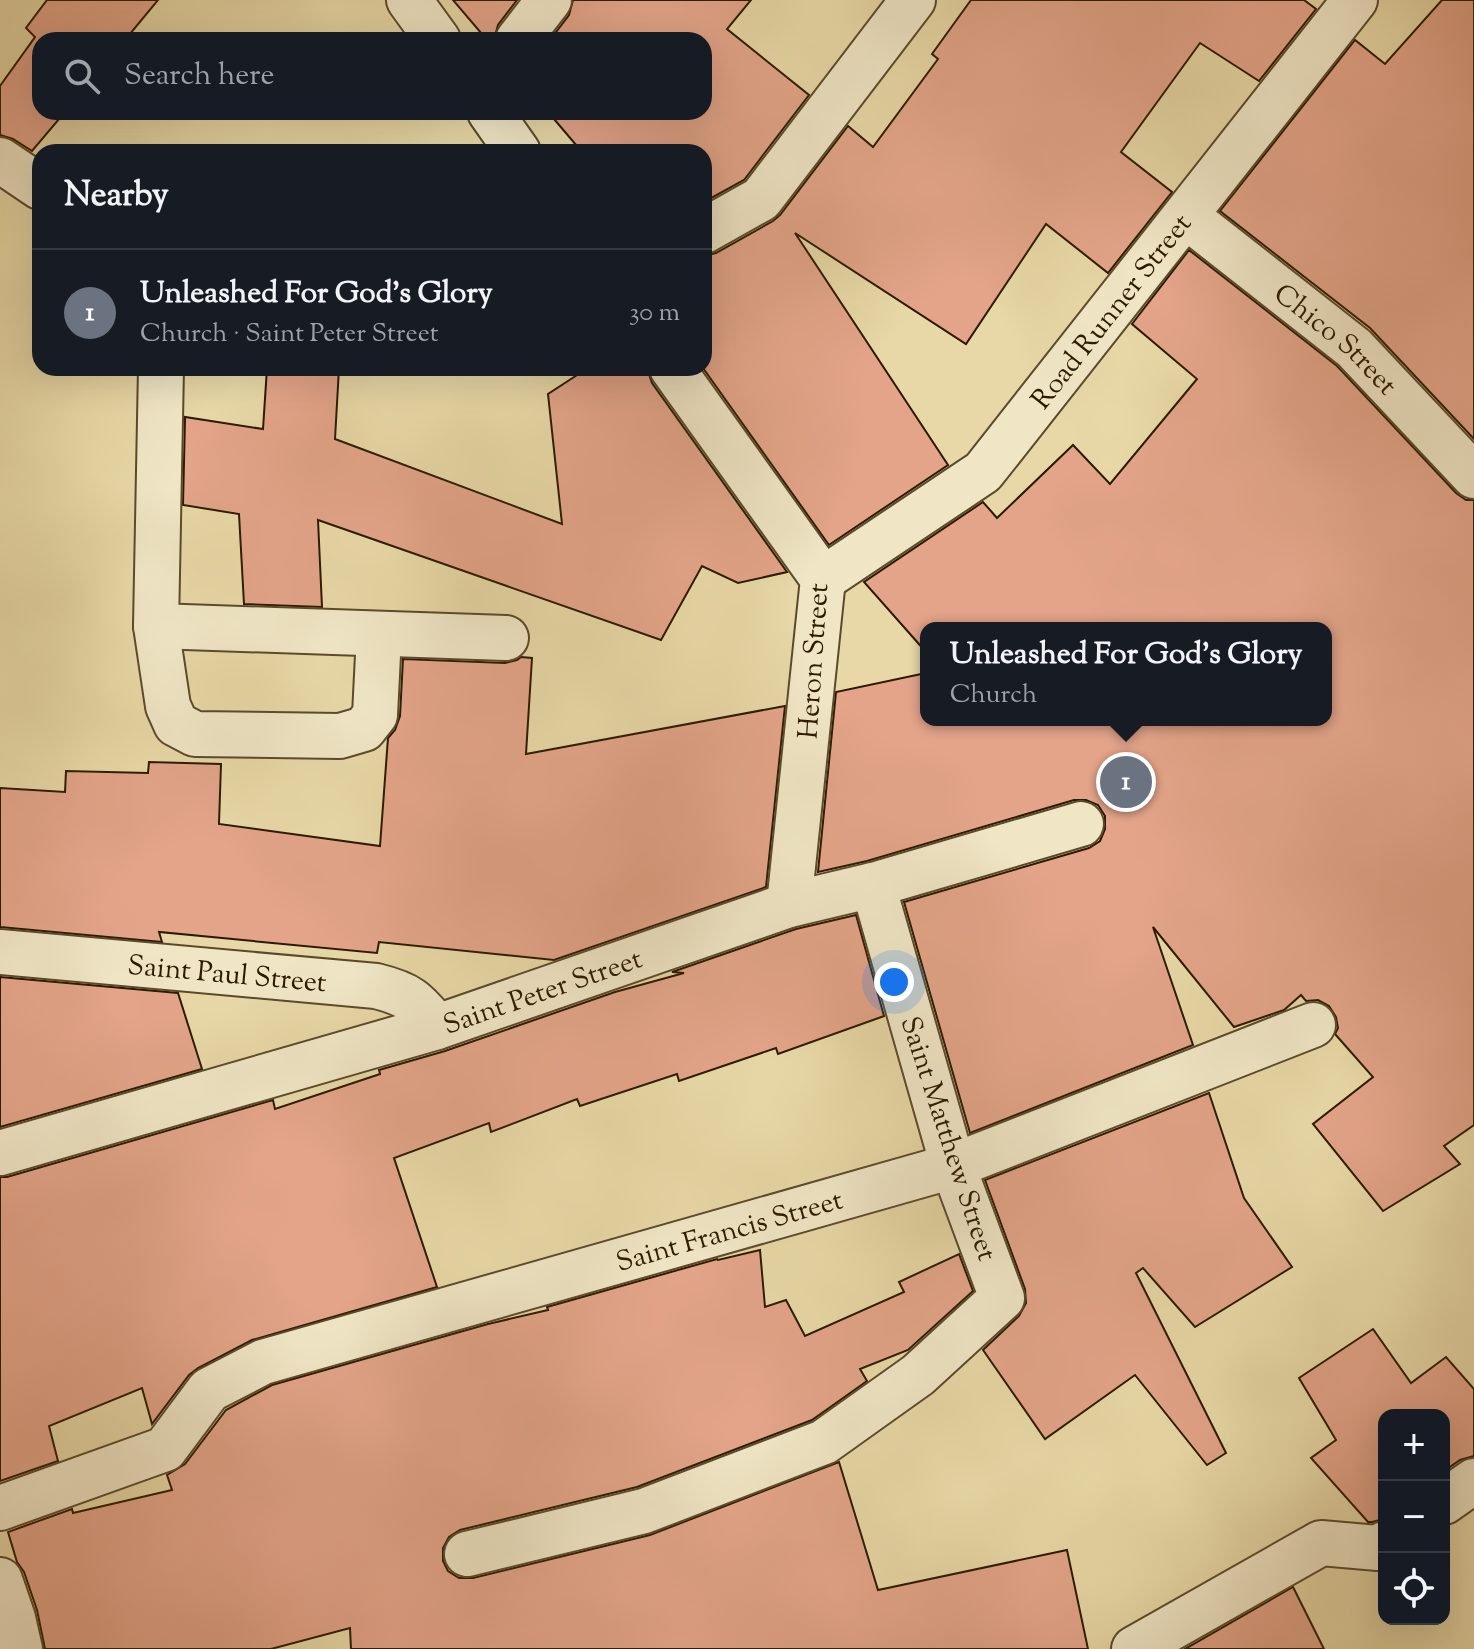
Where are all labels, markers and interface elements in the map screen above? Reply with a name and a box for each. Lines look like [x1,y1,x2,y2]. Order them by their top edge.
search box [32,32,712,120]
icon: search [60,54,104,98]
text: Search here [124,55,274,98]
text: Nearby [64,172,169,221]
street label: Road Runner Street [1023,206,1203,419]
text: Unleashed For God's Glory [140,273,493,316]
street label: Chico Street [1264,275,1406,406]
text: 1 [86,295,94,332]
text: 30 m [629,295,680,332]
text: Church · Saint Peter Street [140,316,439,353]
street label: Heron Street [790,582,840,740]
popup [920,622,1332,726]
text: Unleashed For God's Glory [950,634,1302,677]
text: Church [950,677,1037,714]
pin: 1 [1100,752,1152,812]
street label: Saint Peter Street [438,940,648,1046]
street label: Saint Paul Street [126,947,328,1004]
your location [874,962,914,1002]
street label: Saint Matthew Street [889,1012,1006,1267]
street label: Saint Francis Street [612,1181,848,1284]
map controls [1378,1409,1450,1625]
button: + [1378,1409,1450,1481]
button: − [1378,1481,1450,1553]
button: locate [1378,1553,1450,1625]

